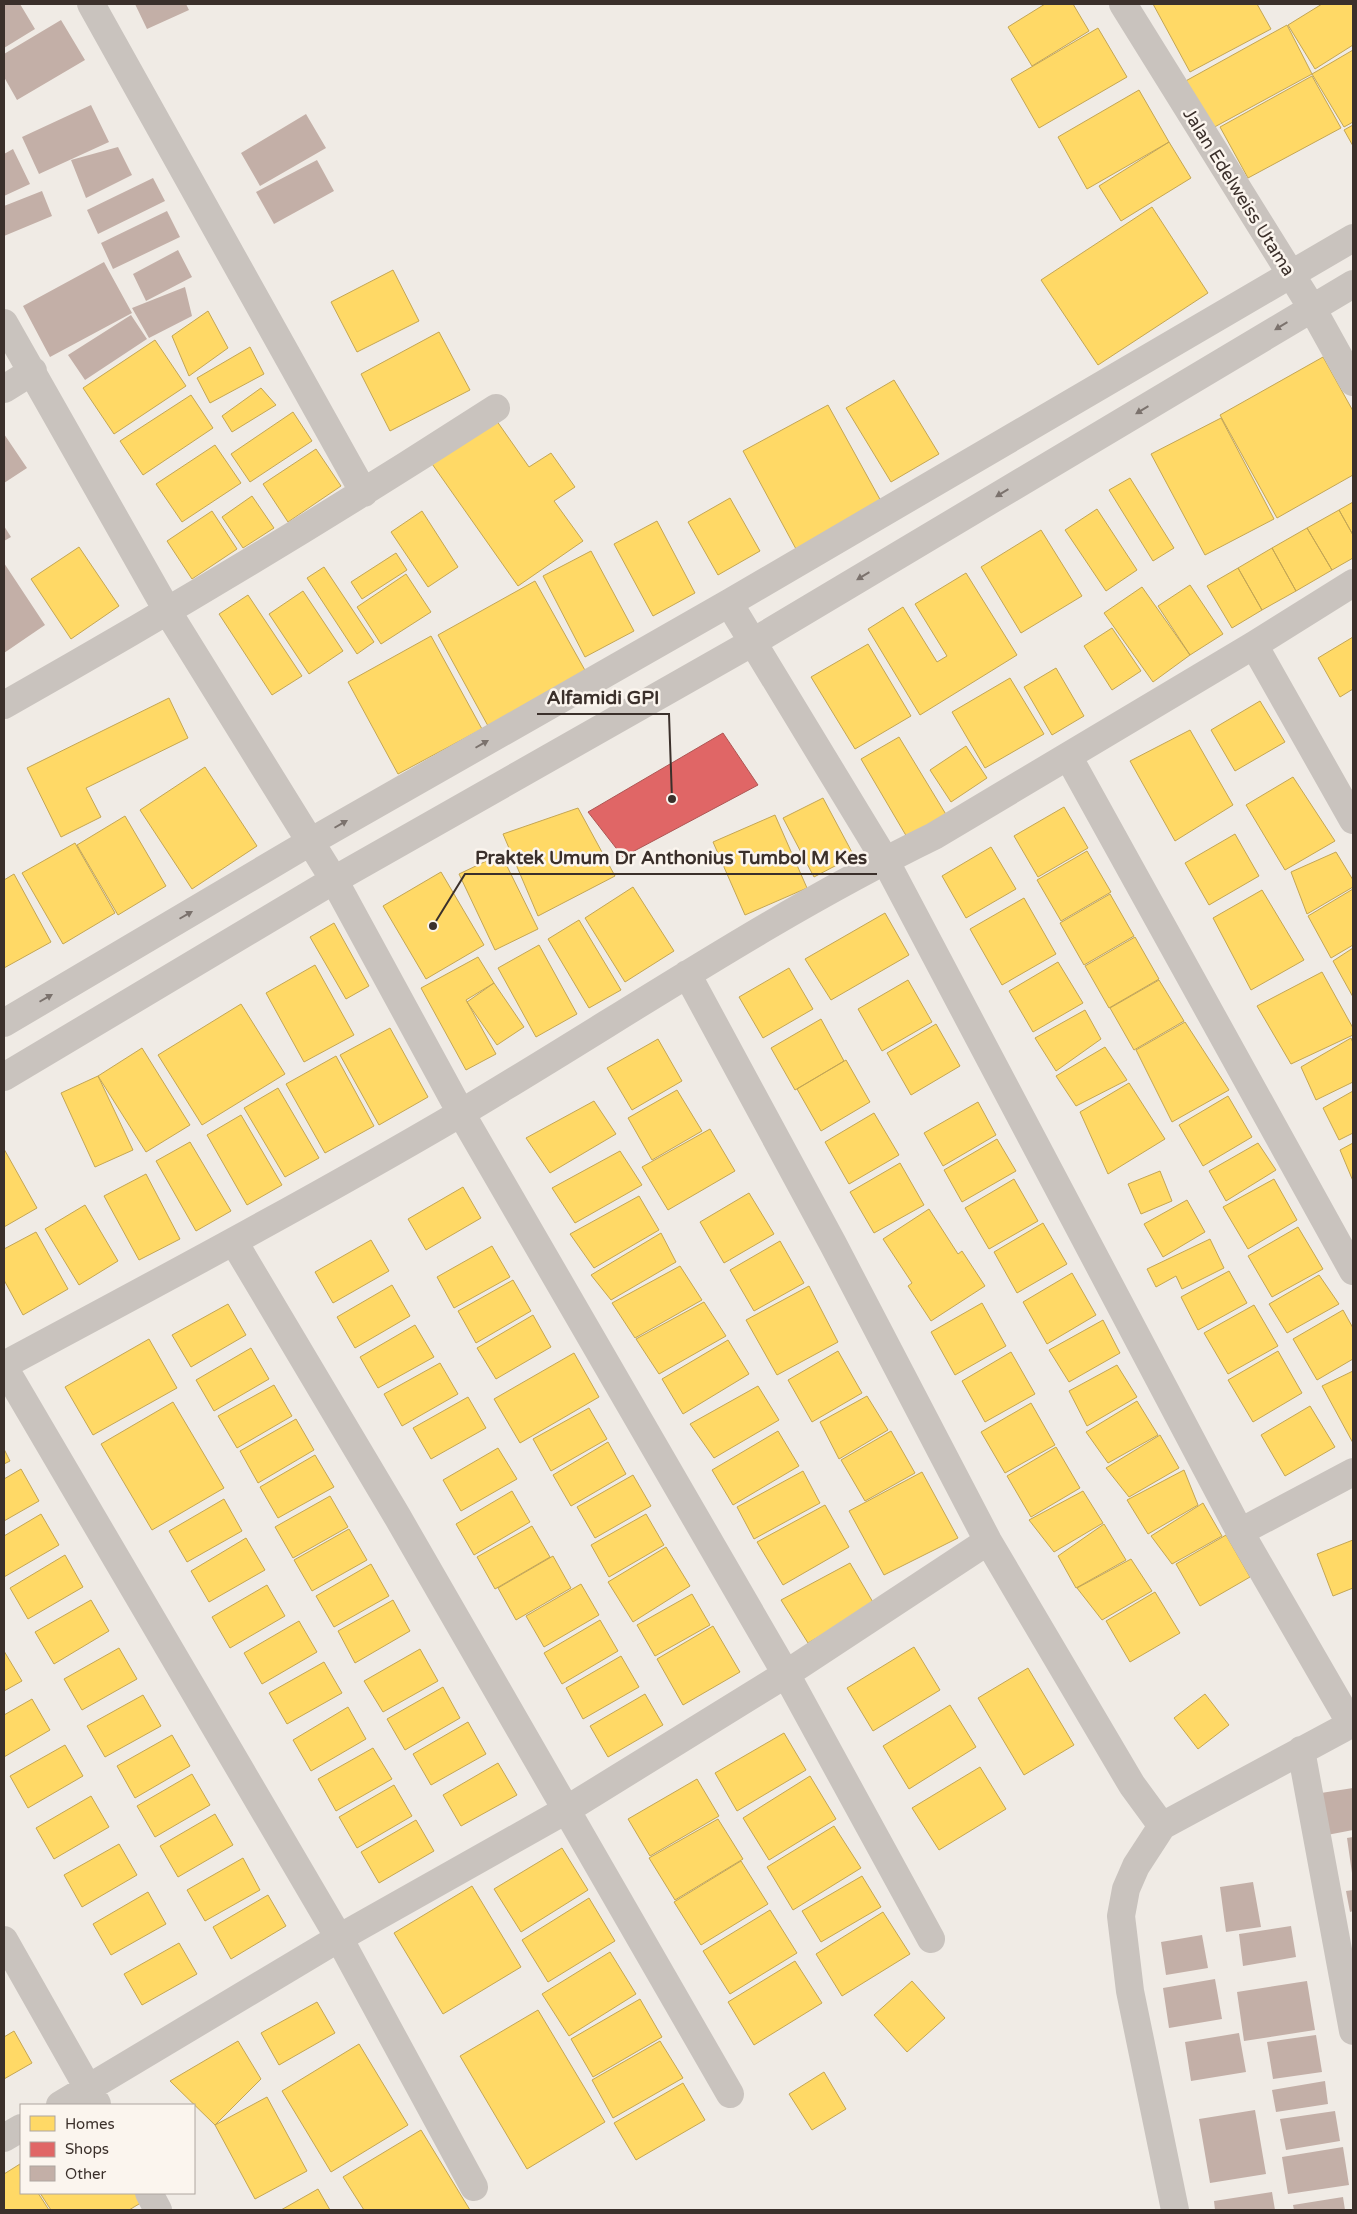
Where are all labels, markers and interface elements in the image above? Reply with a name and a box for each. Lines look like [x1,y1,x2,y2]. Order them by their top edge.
street label: Jalan Edelweiss Utama [1178,104,1300,280]
one-way arrow [1275,322,1288,331]
one-way arrow [1135,405,1148,414]
one-way arrow [996,489,1009,498]
one-way arrow [856,572,869,581]
callout: Alfamidi GPI [537,680,669,714]
text: Alfamidi GPI [547,687,659,709]
one-way arrow [475,740,490,748]
one-way arrow [335,820,348,829]
callout: Praktek Umum Dr Anthonius Tumbol M Kes [465,840,877,874]
text: Praktek Umum Dr Anthonius Tumbol M Kes [475,847,867,869]
one-way arrow [179,911,192,920]
one-way arrow [39,993,52,1002]
legend [20,2104,195,2194]
text: Homes [65,2115,115,2133]
text: Shops [65,2140,109,2158]
text: Other [65,2165,107,2183]

